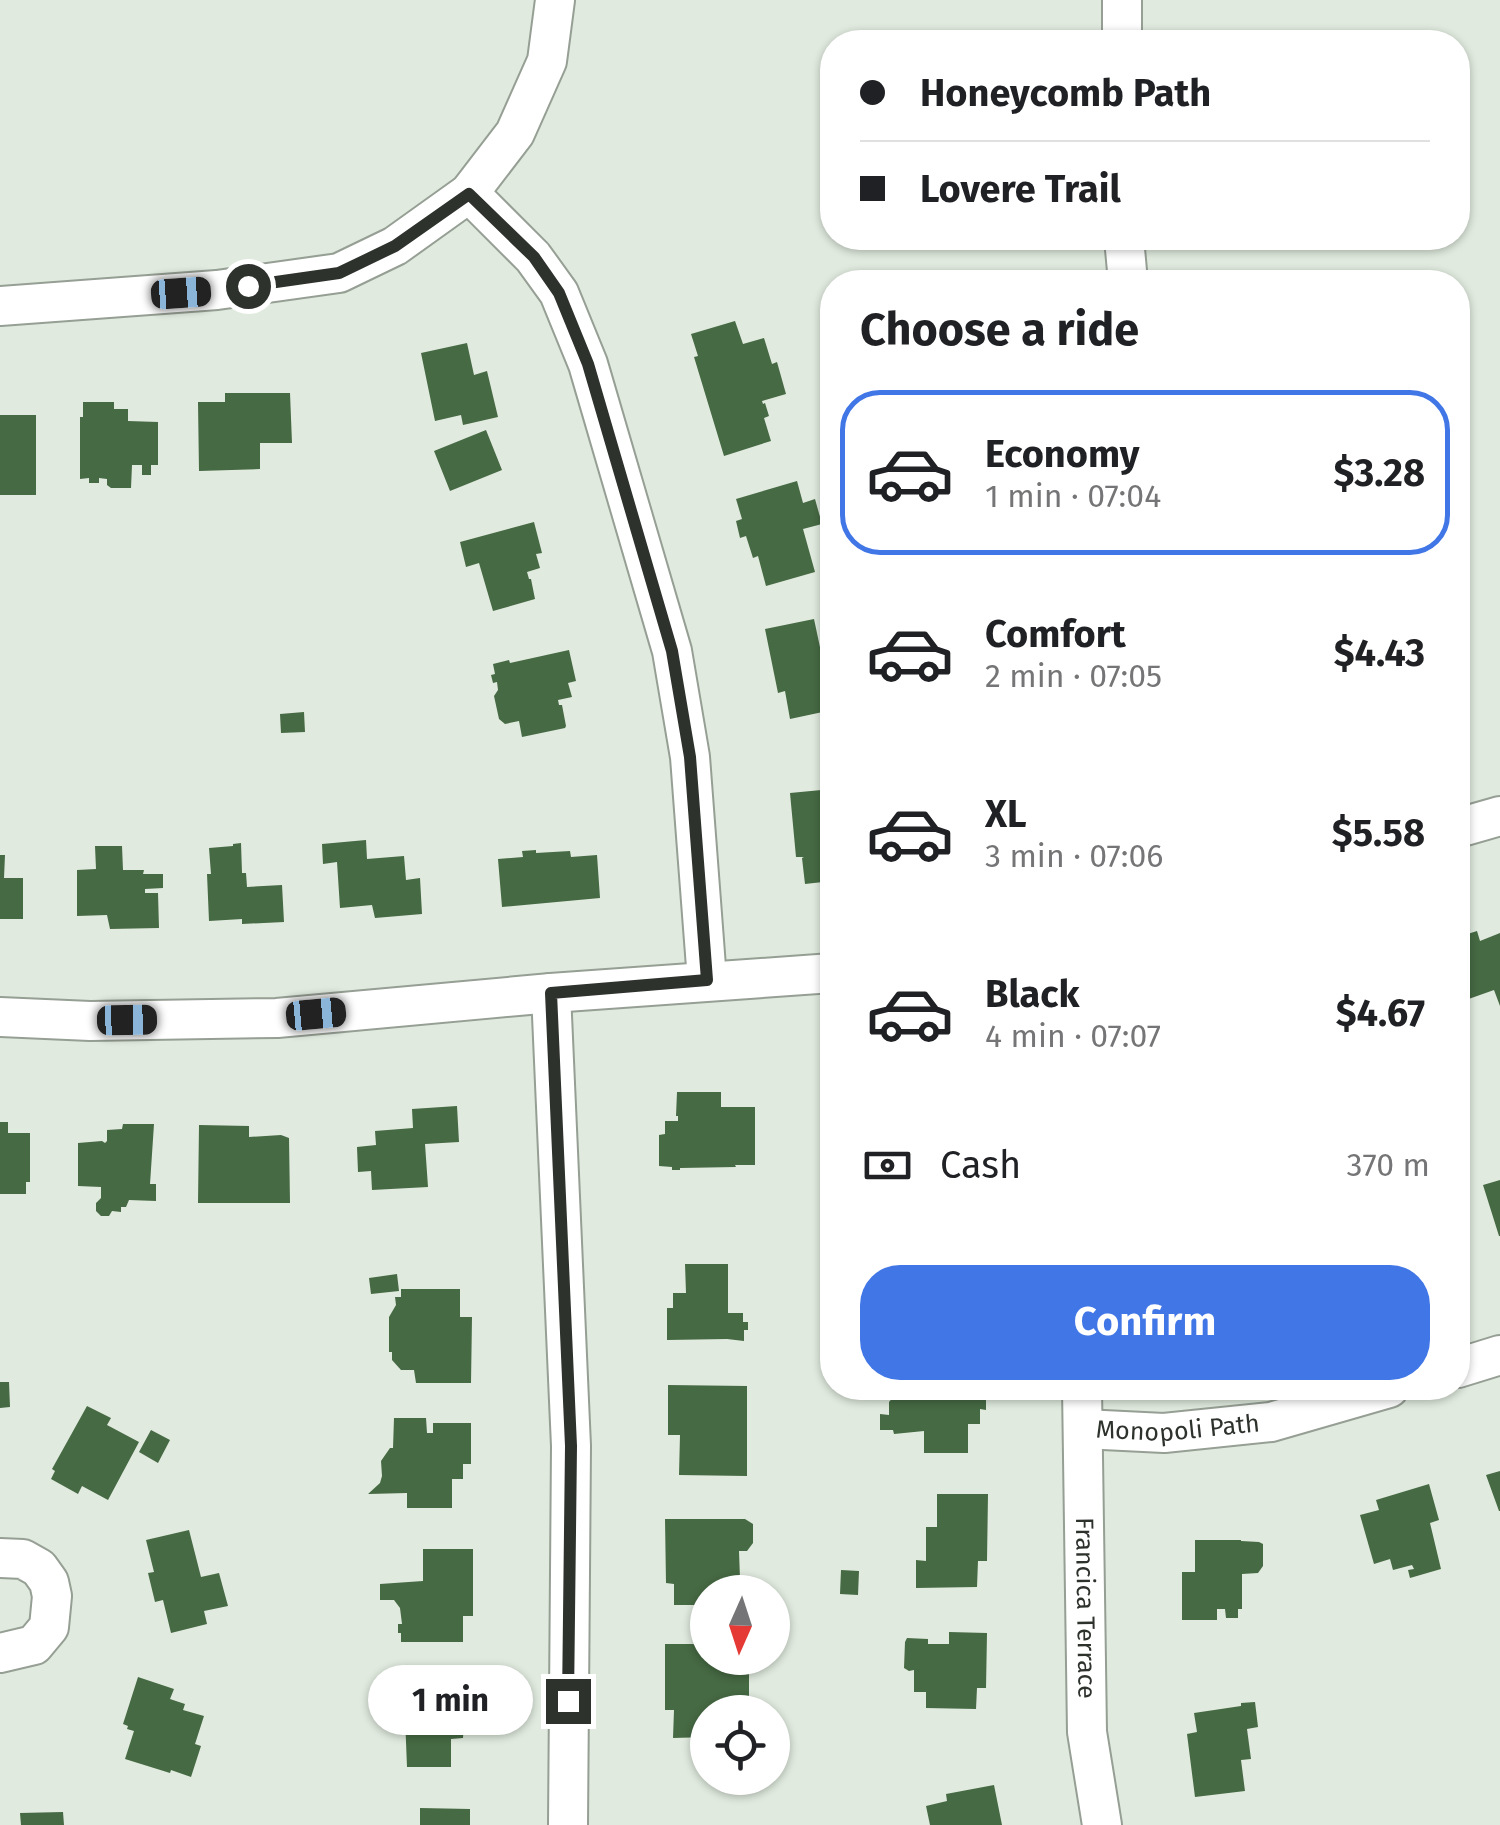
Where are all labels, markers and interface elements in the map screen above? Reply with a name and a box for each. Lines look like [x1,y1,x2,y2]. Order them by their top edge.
text: Honeycomb Path [920,70,1211,116]
text: Lovere Trail [920,166,1121,212]
route start [226,264,271,309]
car [150,276,212,310]
text: Choose a ride [860,303,1139,357]
icon: car [865,428,955,518]
text: Economy [985,431,1140,477]
text: $3.28 [1334,450,1425,496]
text: 1 min · 07:04 [985,477,1161,515]
icon: car [865,608,955,698]
text: Comfort [985,611,1126,657]
text: $4.43 [1334,630,1425,676]
text: 2 min · 07:05 [985,657,1162,695]
icon: car [865,788,955,878]
text: XL [985,791,1027,837]
text: $5.58 [1332,810,1425,856]
text: 3 min · 07:06 [985,837,1163,875]
icon: car [865,968,955,1058]
text: Black [985,971,1080,1017]
text: $4.67 [1336,990,1425,1036]
car [285,996,347,1032]
car [97,1004,157,1036]
text: 4 min · 07:07 [985,1017,1161,1055]
icon: cash [860,1138,915,1193]
text: Cash [940,1142,1021,1188]
text: 370 m [1347,1146,1430,1184]
button: Confirm [860,1265,1430,1380]
street label: Monopoli Path [1095,1408,1261,1448]
street label: Francica Terrace [1069,1517,1102,1699]
north arrow [690,1575,790,1675]
map controls [690,1575,790,1795]
callout: 1 min [368,1666,533,1736]
route end [546,1679,591,1724]
text: 1 min [412,1681,489,1719]
button: locate [690,1695,790,1795]

